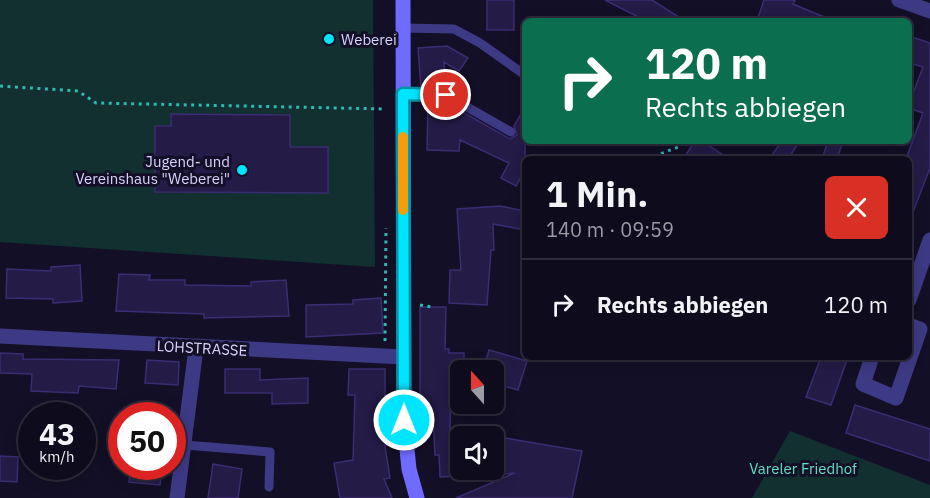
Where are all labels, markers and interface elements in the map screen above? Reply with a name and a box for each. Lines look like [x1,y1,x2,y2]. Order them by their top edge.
place label: Weberei [341,30,397,49]
marker: Weberei [322,32,336,46]
text: 120 m [645,36,768,91]
icon: right [546,42,624,120]
pin [420,69,471,120]
icon: arrive [429,78,462,111]
text: Rechts abbiegen [645,89,846,124]
place label: Jugend- und Vereinshaus "Weberei" [75,152,230,188]
marker: Jugend- und Vereinshaus "Weberei" [235,163,249,177]
text: 1 Min. [546,170,649,217]
button: close [825,176,888,239]
text: 140 m · 09:59 [546,216,674,243]
icon: right [546,288,579,321]
text: Rechts abbiegen [597,290,768,319]
text: 120 m [824,290,888,319]
street label: LOHSTRASSE [156,336,248,360]
north arrow [450,360,504,414]
map controls [450,360,504,480]
position arrow [372,388,436,452]
speed limit sign: 50 [108,402,186,480]
text: 43 [39,414,75,453]
button: sound [450,426,504,480]
text: km/h [39,447,75,466]
park label: Vareler Friedhof [749,459,857,478]

